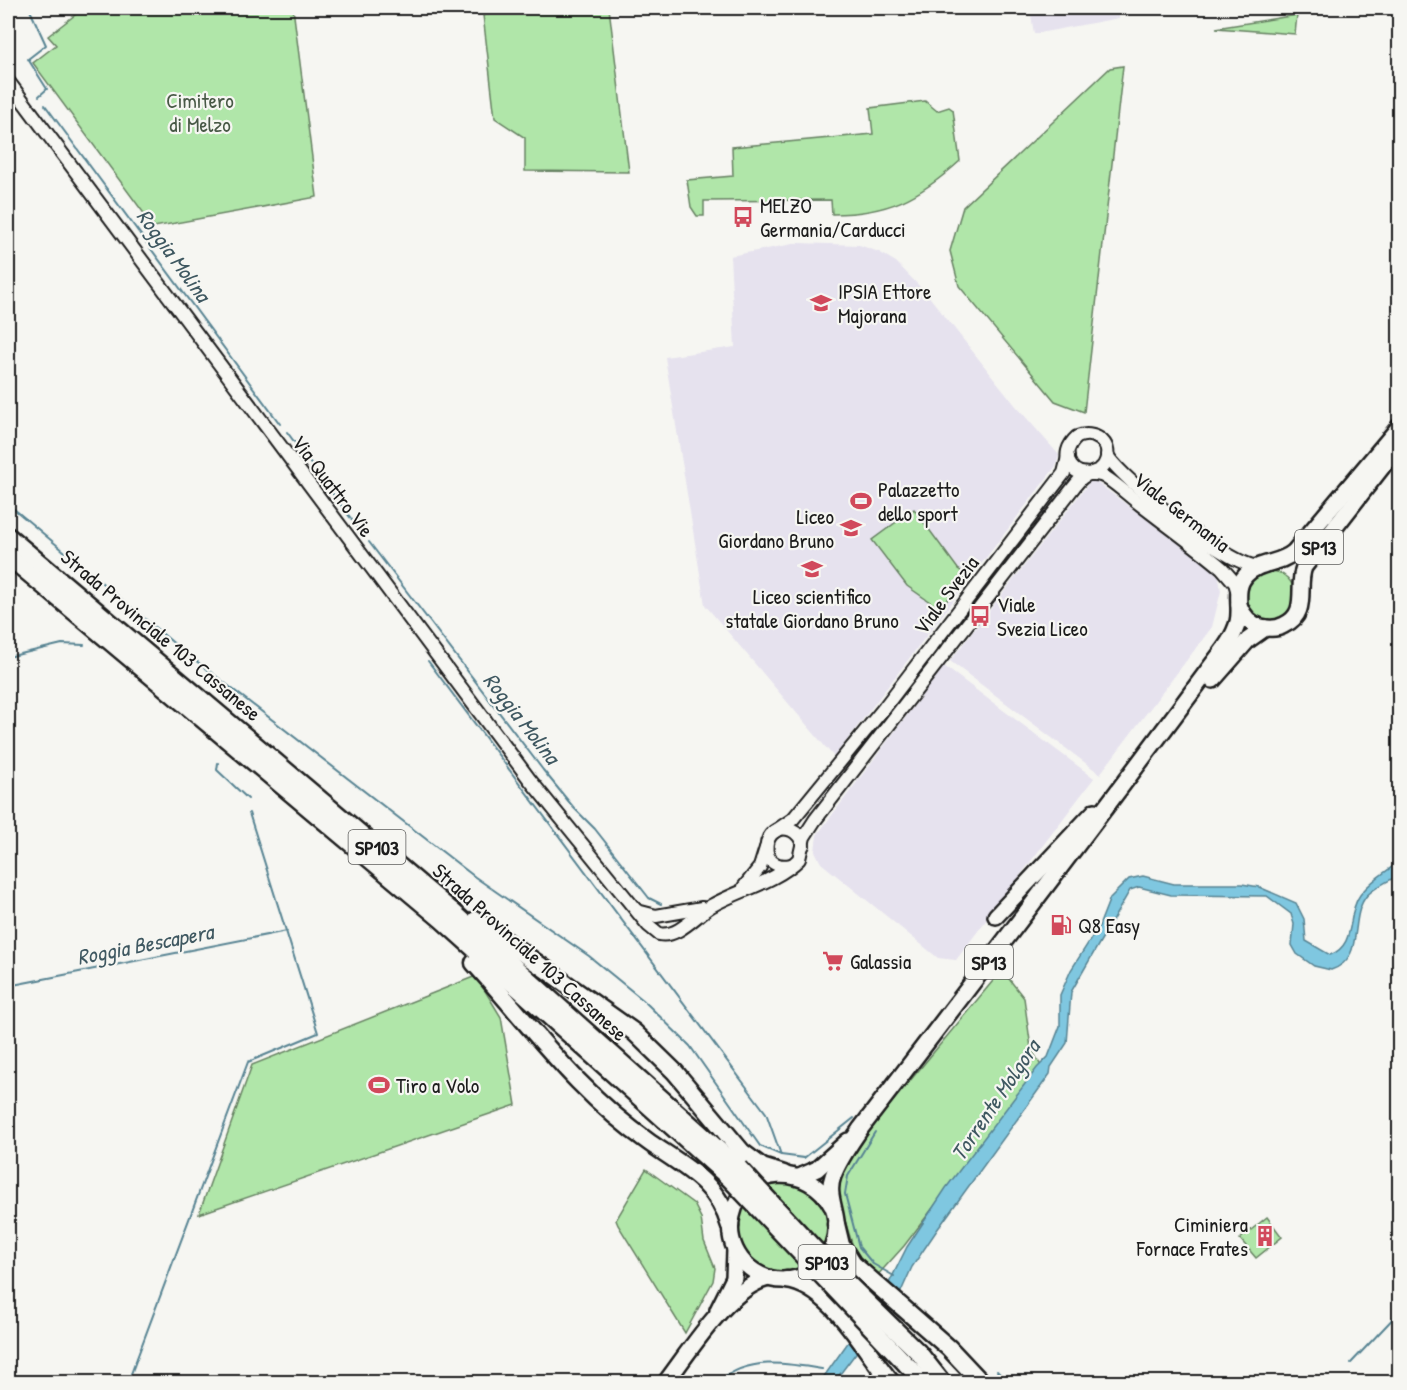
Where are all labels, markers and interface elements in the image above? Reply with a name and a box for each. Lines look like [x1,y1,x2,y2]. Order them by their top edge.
park label: Cimitero di Melzo [166,86,234,139]
place label: MELZO Germania/Carducci [760,191,906,244]
water label: Roggia Molina [130,202,219,310]
bus stop icon: MELZO Germania/Carducci [731,205,755,229]
place label: IPSIA Ettore Majorana [838,277,931,330]
school or university icon: IPSIA Ettore Majorana [809,291,833,315]
street label: Via Quattro Vie [285,429,381,543]
street label: Viale Germania [1128,465,1236,559]
place label: Palazzetto dello sport [878,475,959,528]
sports icon: Palazzetto dello sport [849,489,873,513]
place label: Liceo Giordano Bruno [718,502,834,555]
school or university icon: Liceo Giordano Bruno [839,516,863,540]
road number: SP13 [1295,530,1343,564]
street label: Strada Provinciale 103 Cassanese [55,542,267,728]
street label: Viale Svezia [907,550,985,640]
school or university icon: Liceo scientifico statale Giordano Bruno [800,557,824,581]
place label: Liceo scientifico statale Giordano Bruno [725,582,899,635]
place label: Viale Svezia Liceo [997,590,1088,643]
bus stop icon: Viale Svezia Liceo [968,604,992,628]
water label: Roggia Molina [477,666,569,772]
road number: SP103 [348,830,406,864]
street label: Strada Provinciale 103 Cassanese [426,856,634,1048]
place label: Q8 Easy [1078,911,1140,940]
fuel station icon: Q8 Easy [1049,913,1073,937]
water label: Roggia Bescapera [74,916,218,972]
road number: SP13 [965,945,1013,979]
place label: Galassia [850,947,911,976]
supermarket icon: Galassia [821,949,845,973]
water label: Torrente Molgora [943,1032,1048,1166]
place label: Tiro a Volo [396,1071,479,1100]
sports icon: Tiro a Volo [367,1073,391,1097]
place label: Ciminiera Fornace Frates [1136,1210,1248,1263]
building icon: Ciminiera Fornace Frates [1253,1224,1277,1248]
road number: SP103 [798,1245,856,1279]

